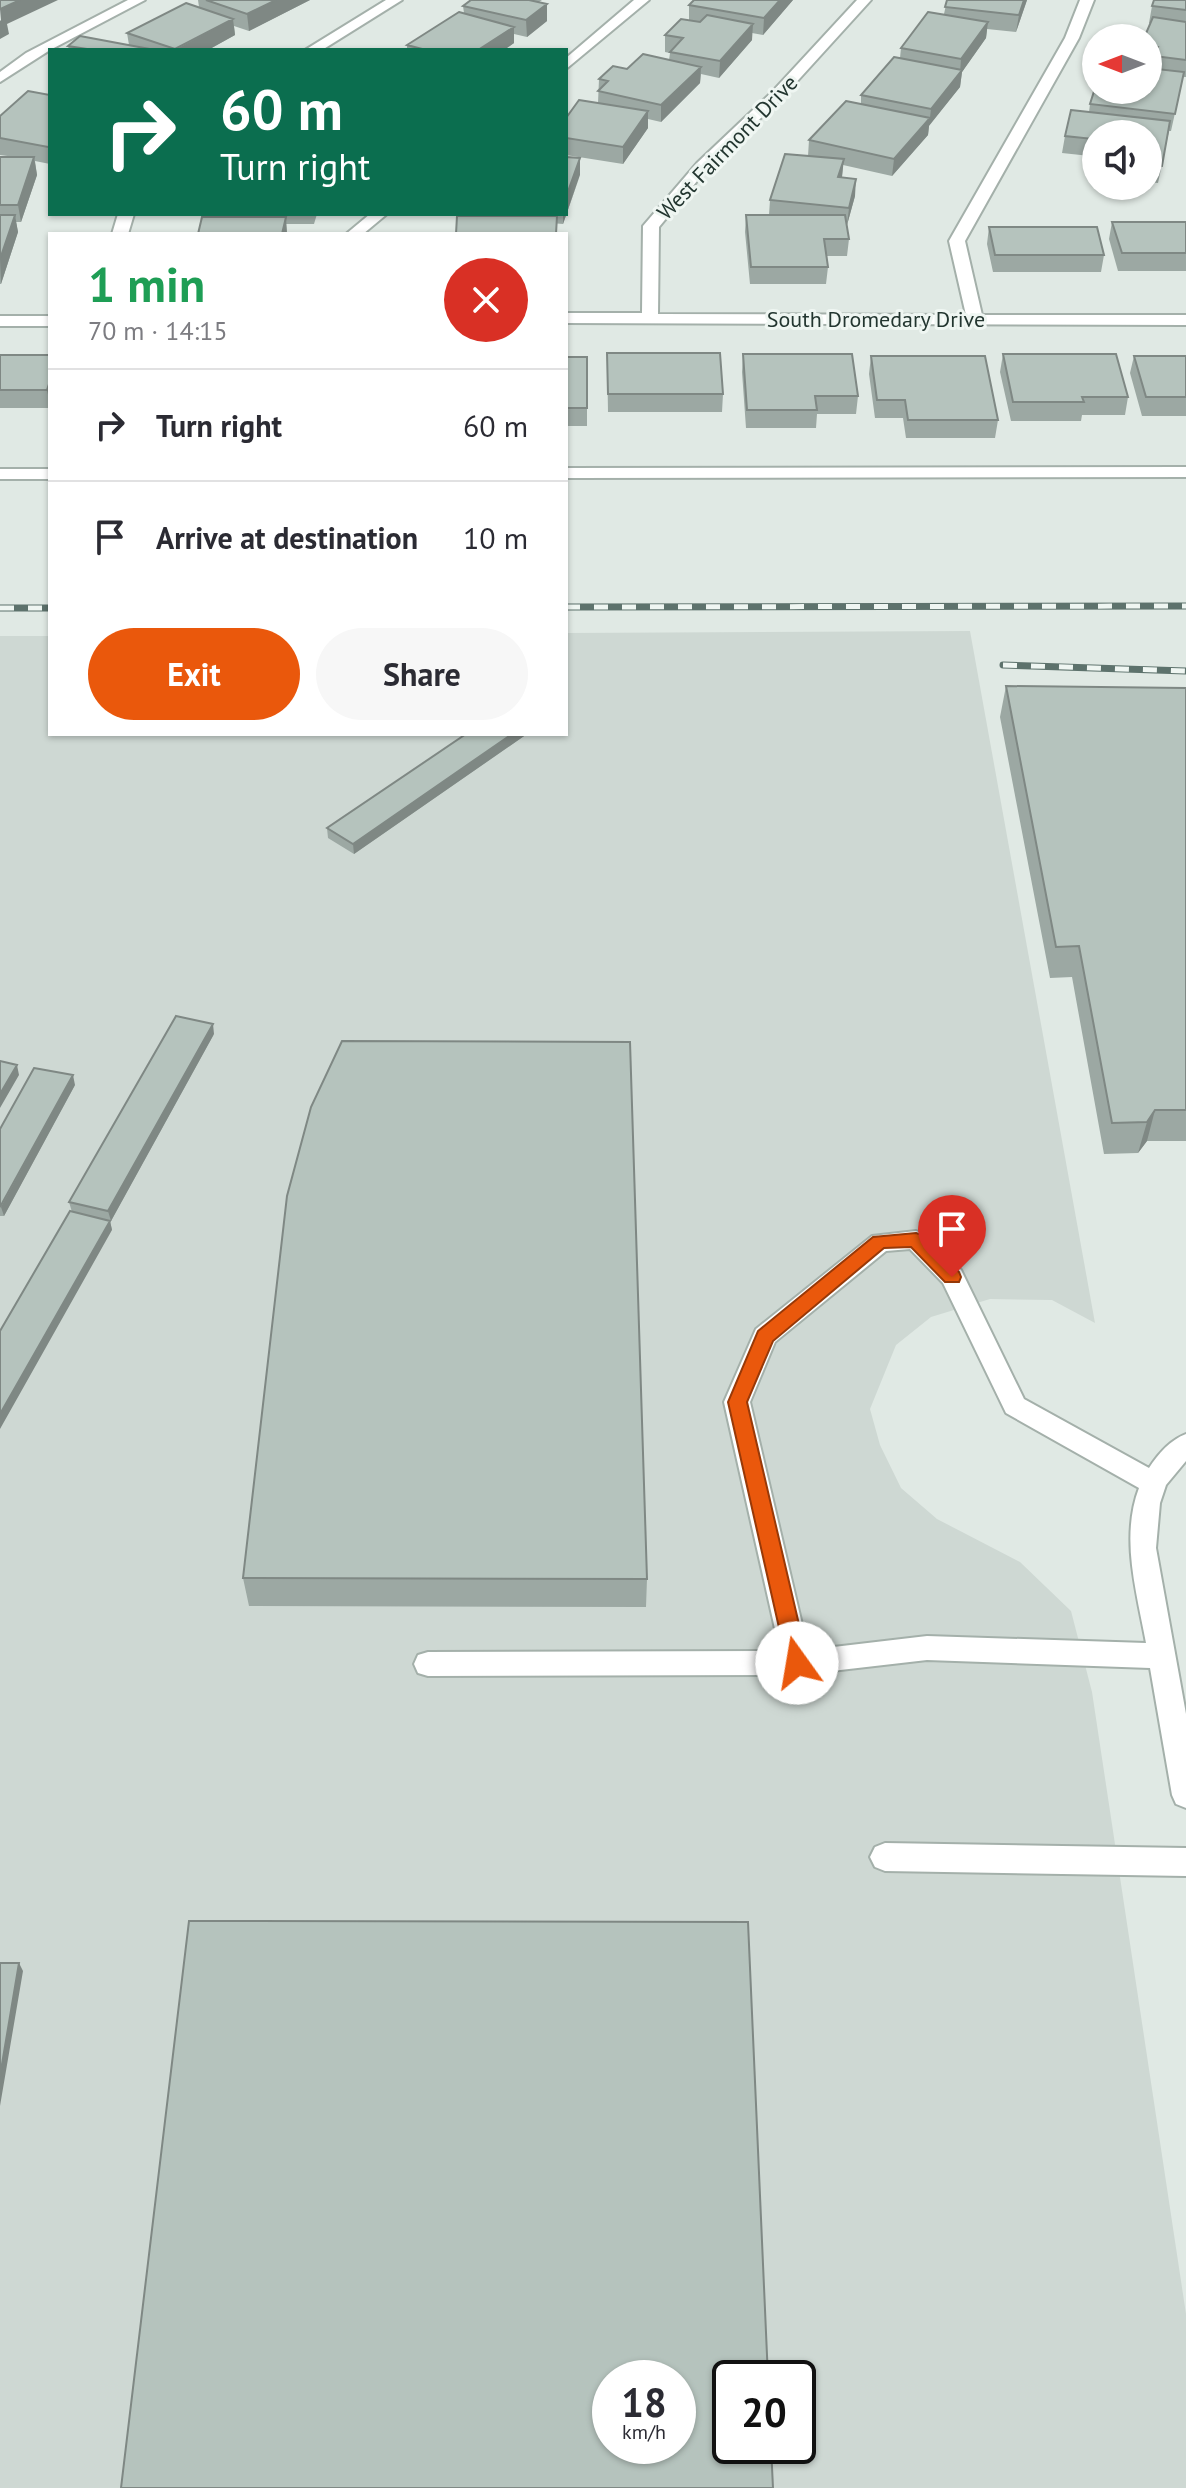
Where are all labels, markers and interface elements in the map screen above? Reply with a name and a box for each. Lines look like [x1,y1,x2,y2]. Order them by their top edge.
north arrow [1082,24,1162,104]
map controls [1082,24,1162,200]
street label: West Fairmont Drive [651,69,803,225]
text: 60 m [220,73,343,145]
icon: right [88,80,192,184]
button: sound [1082,120,1162,200]
text: Turn right [220,143,370,190]
text: 1 min [88,253,205,315]
button: close [444,258,528,342]
street label: South Dromedary Drive [767,305,985,333]
text: 70 m · 14:15 [88,314,228,347]
icon: right [88,403,132,447]
text: Turn right [156,406,282,445]
text: 60 m [463,406,528,445]
icon: arrive [88,515,132,559]
text: Arrive at destination [156,518,418,557]
text: 10 m [463,518,528,557]
button: Exit [88,628,300,720]
button: Share [316,628,528,720]
pin [918,1195,986,1277]
icon: arrive [930,1207,974,1251]
position arrow [755,1621,839,1705]
speed limit sign: 20 [712,2360,816,2464]
text: 18 [621,2376,667,2428]
text: km/h [622,2419,666,2445]

